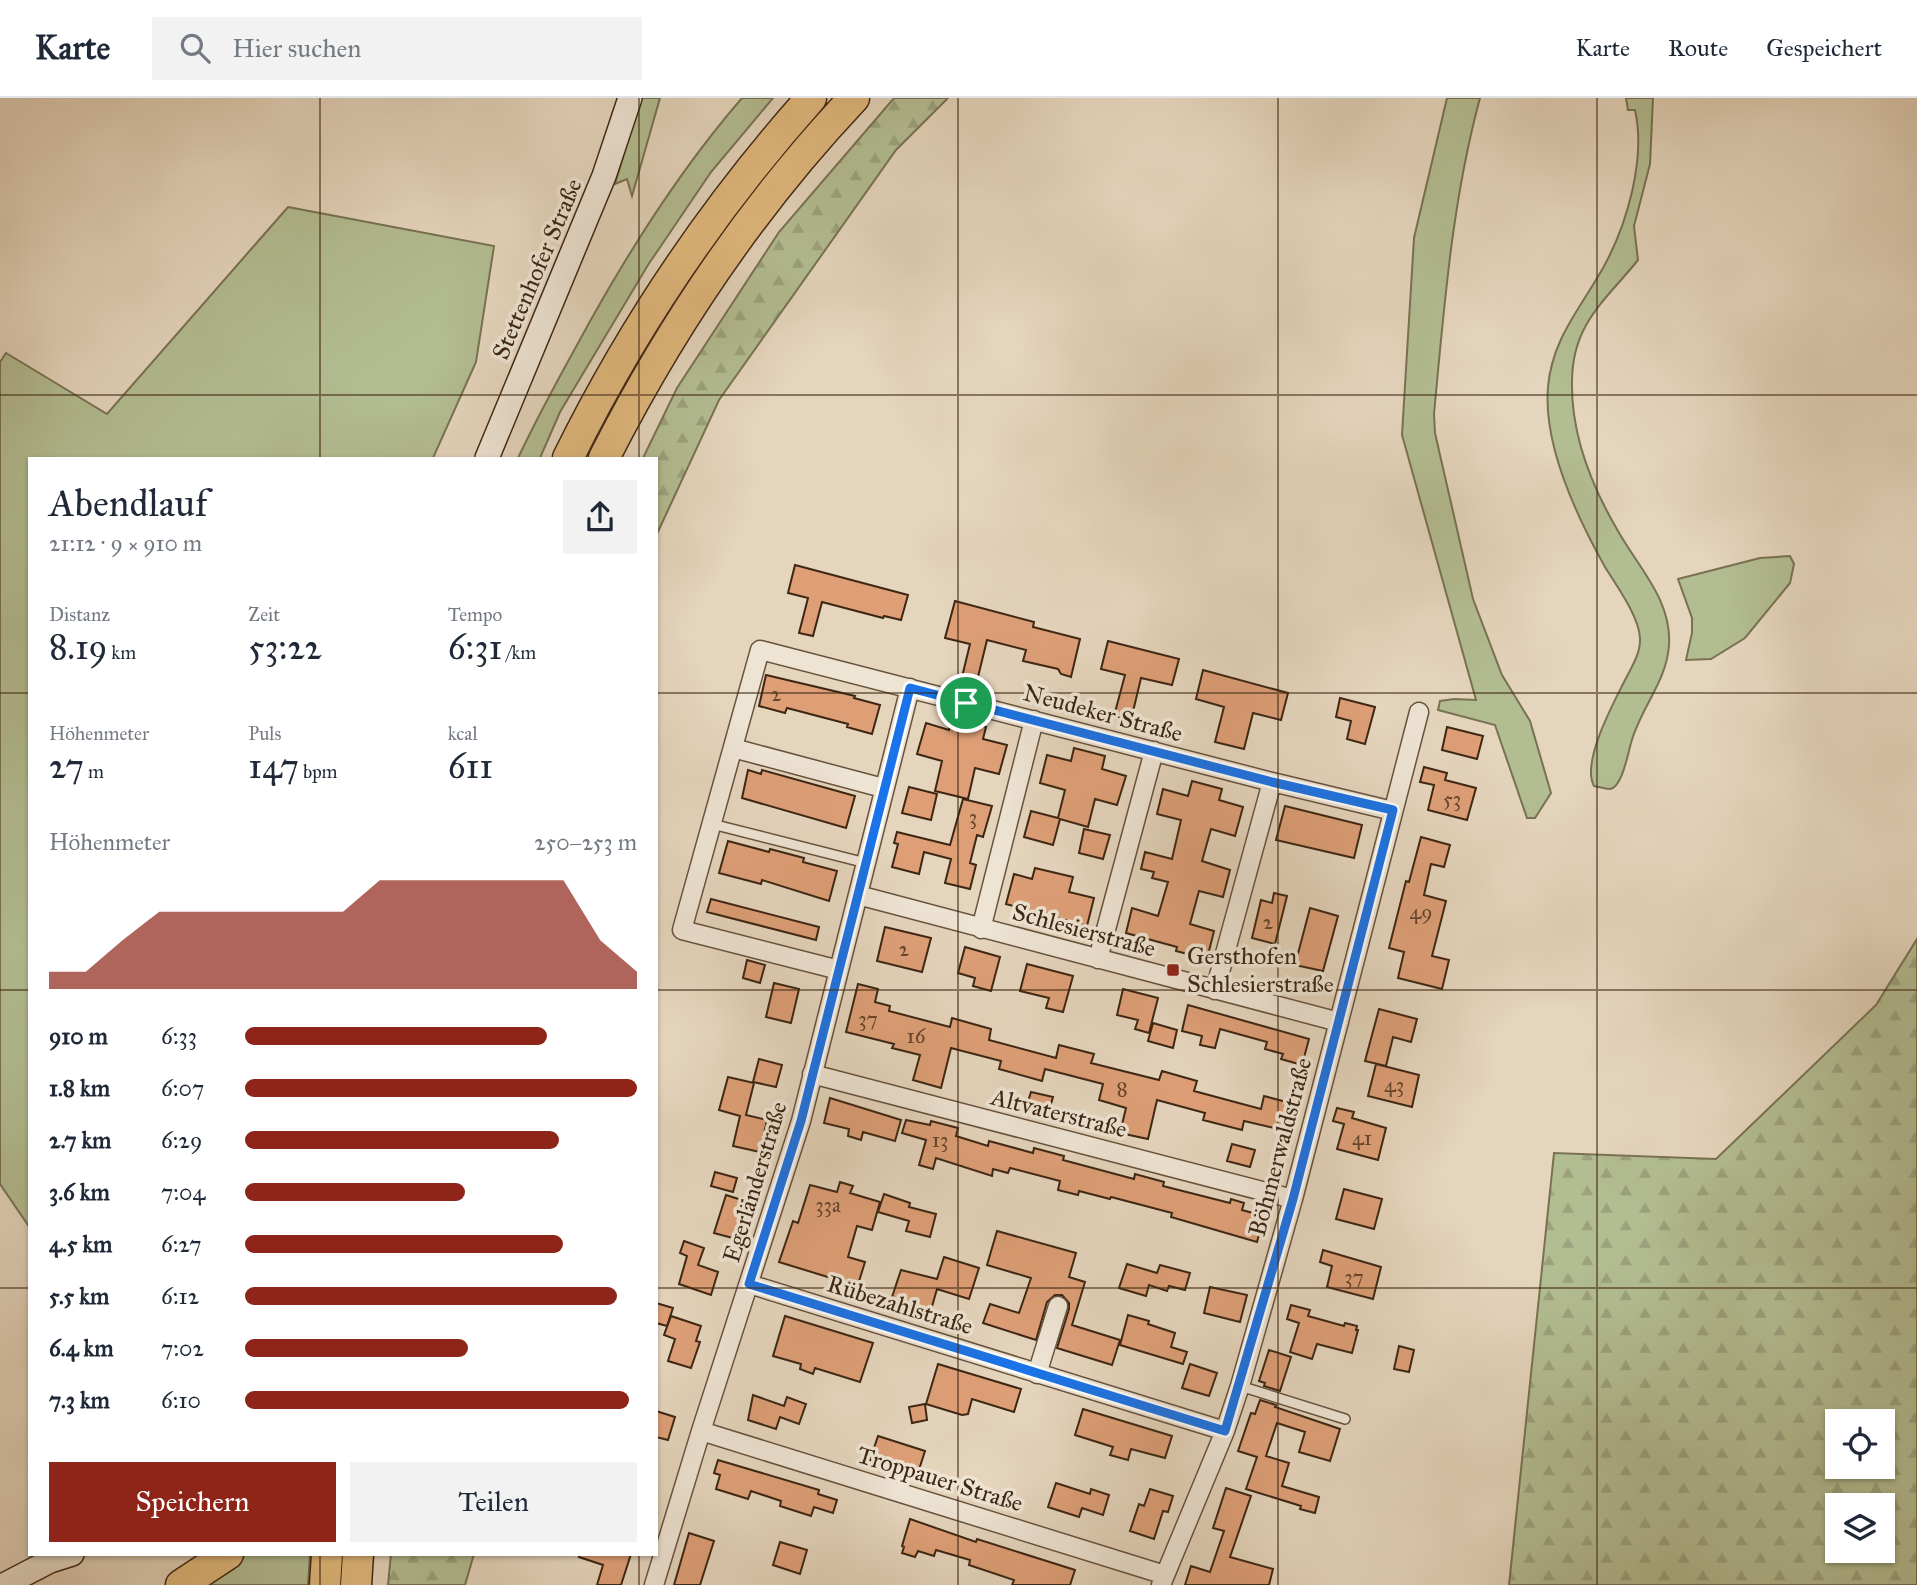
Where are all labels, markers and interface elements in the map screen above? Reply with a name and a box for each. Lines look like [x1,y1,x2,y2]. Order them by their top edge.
search box [152,17,642,80]
text: Karte [35,28,110,68]
icon: search [176,29,214,67]
text: Hier suchen [232,32,361,64]
text: Karte [1575,33,1630,63]
text: Route [1668,33,1728,63]
text: Gespeichert [1766,33,1882,63]
street label: Stettenhofer Straße [485,174,589,364]
text: Abendlauf [49,480,208,526]
button: share [563,480,637,554]
text: 21:12 · 9 × 910 m [49,529,202,557]
text: Distanz [49,603,110,626]
text: Zeit [248,603,280,626]
text: Tempo [448,603,502,626]
text: 8.19 [49,626,107,669]
text: 53:22 [248,626,322,669]
text: 6:31 [448,626,502,669]
text: km [107,641,136,664]
text: /km [502,641,536,664]
pin [936,673,996,733]
street label: Neudeker Straße [1020,677,1186,749]
house number: 2 [771,681,782,707]
icon: arrive [947,684,985,722]
text: Höhenmeter [49,722,149,745]
text: Puls [248,722,281,745]
text: kcal [448,722,478,745]
text: 27 [49,745,84,788]
text: 147 [248,745,299,788]
text: 611 [448,745,493,788]
text: m [84,760,104,783]
text: bpm [299,760,338,783]
house number: 53 [1443,786,1461,812]
house number: 3 [969,804,977,830]
text: Höhenmeter [49,828,170,856]
text: 250–253 m [534,828,637,856]
street label: Schlesierstraße [1009,897,1159,963]
house number: 49 [1410,899,1432,925]
house number: 2 [1263,909,1274,935]
house number: 2 [899,936,910,962]
place label: Gersthofen Schlesierstraße [1187,941,1334,999]
marker: Gersthofen Schlesierstraße [1165,962,1181,978]
house number: 37 [858,1006,878,1032]
text: 910 m [49,1022,108,1050]
text: 6:33 [161,1022,197,1050]
house number: 16 [906,1023,927,1049]
street label: Böhmerwaldstraße [1242,1054,1318,1240]
house number: 43 [1384,1072,1404,1098]
text: 1.8 km [49,1074,110,1102]
text: 6:07 [161,1074,204,1102]
house number: 8 [1116,1076,1128,1102]
street label: Altvaterstraße [987,1081,1130,1144]
street label: Egerländerstraße [716,1098,794,1266]
house number: 41 [1352,1125,1372,1151]
text: 2.7 km [49,1126,111,1154]
text: 6:29 [161,1126,202,1154]
house number: 13 [932,1127,948,1153]
text: 3.6 km [49,1178,110,1206]
text: 7:04 [161,1178,205,1206]
house number: 33a [815,1192,841,1218]
text: 4.5 km [49,1230,112,1258]
text: 6:27 [161,1230,202,1258]
house number: 37 [1344,1264,1364,1290]
street label: Rübezahlstraße [823,1269,977,1341]
text: 5.5 km [49,1282,109,1310]
text: 6:12 [161,1282,199,1310]
text: 6.4 km [49,1334,114,1362]
text: 7:02 [161,1334,204,1362]
text: 7.3 km [49,1386,110,1414]
text: 6:10 [161,1386,201,1414]
map controls [1825,1409,1895,1563]
button: locate [1825,1409,1895,1479]
street label: Troppauer Straße [853,1440,1027,1518]
button: Speichern [49,1462,336,1542]
button: Teilen [350,1462,637,1542]
button: layers [1825,1493,1895,1563]

